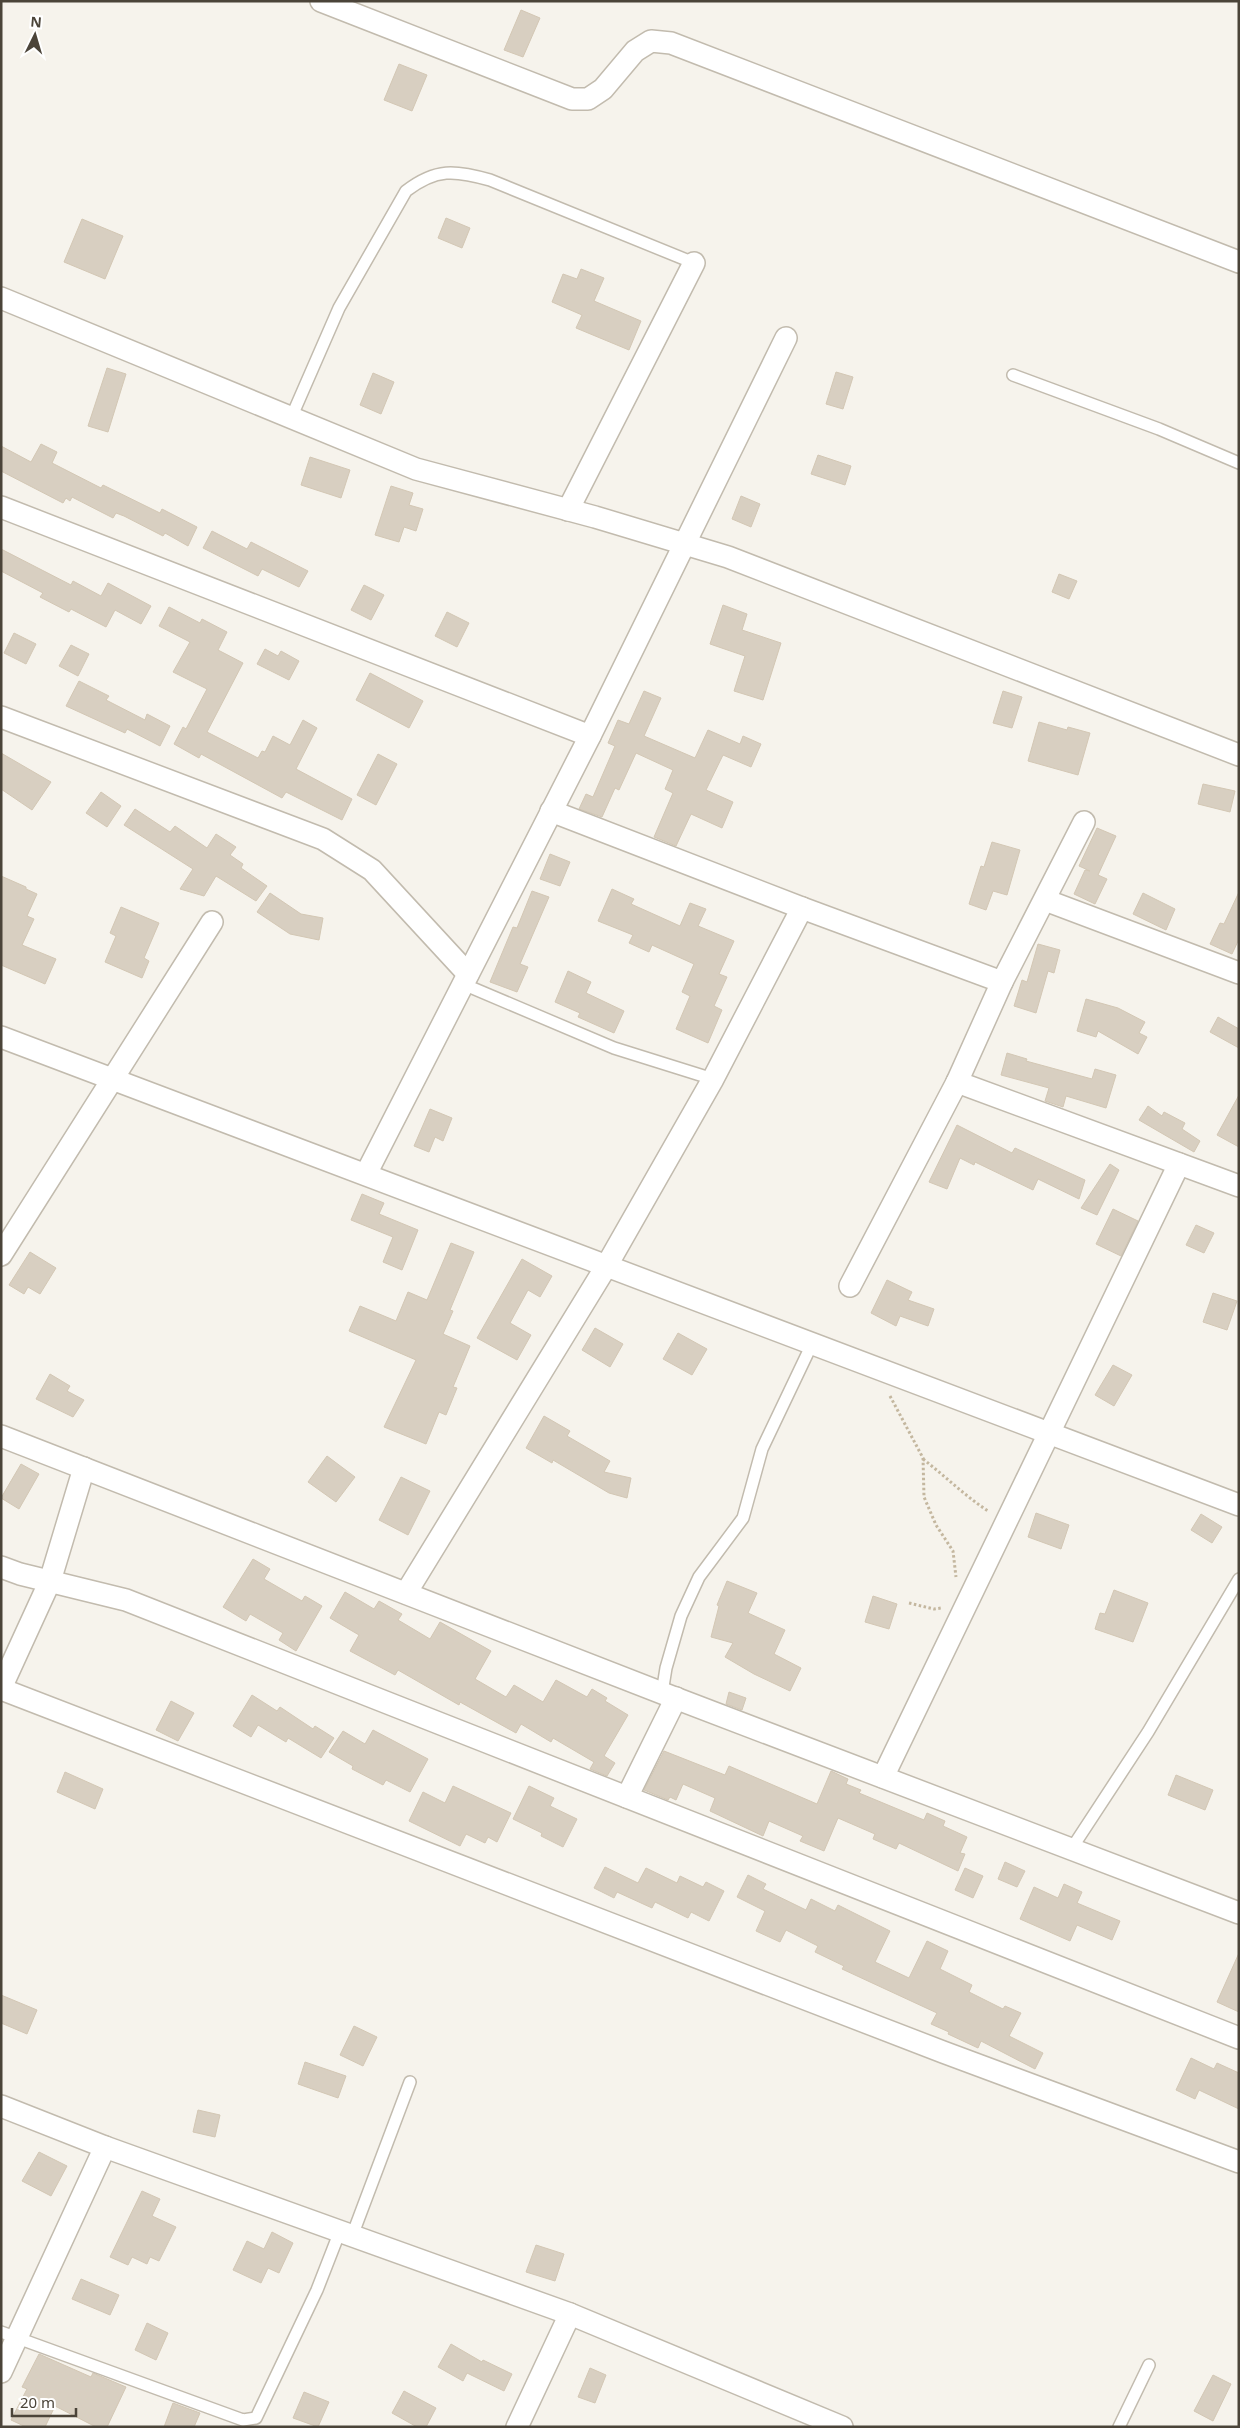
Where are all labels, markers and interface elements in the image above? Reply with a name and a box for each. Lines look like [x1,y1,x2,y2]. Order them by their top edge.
north arrow [10,10,60,60]
text: N [30,12,43,32]
scale bar [12,2386,76,2418]
text: 20 m [20,2392,55,2412]

